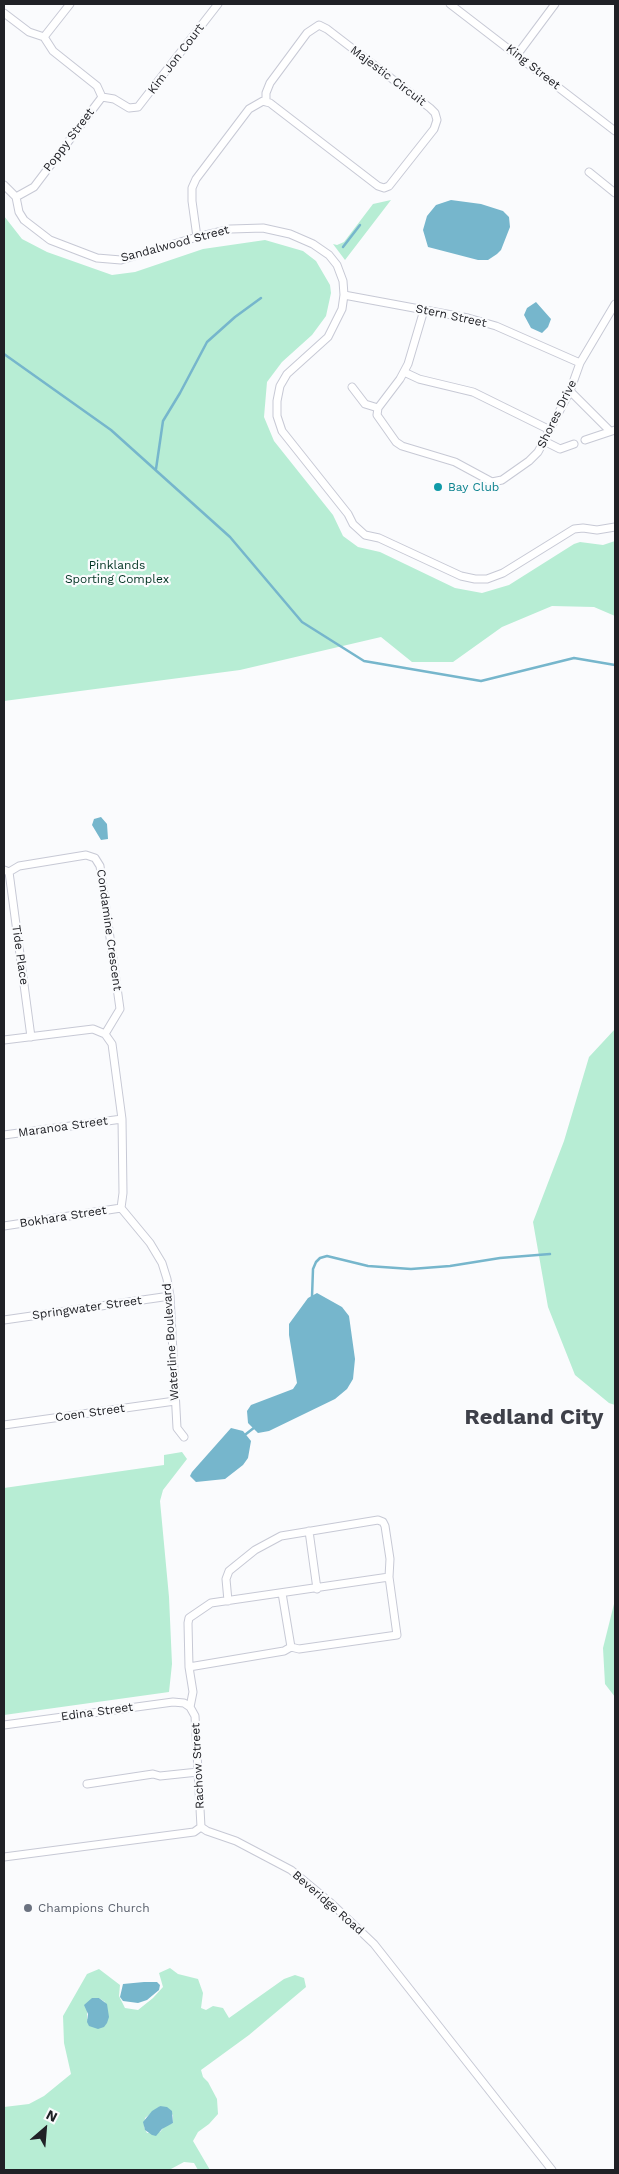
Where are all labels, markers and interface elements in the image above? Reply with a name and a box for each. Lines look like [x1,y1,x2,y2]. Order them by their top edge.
street label: Kim Jon Court [145,21,207,97]
street label: King Street [503,41,563,93]
street label: Majestic Circuit [347,43,429,109]
street label: Poppy Street [40,105,98,175]
street label: Sandalwood Street [119,223,231,265]
street label: Stern Street [414,301,488,331]
street label: Shores Drive [534,377,580,451]
place label: Bay Club [448,480,499,494]
marker: Bay Club [432,481,444,493]
park label: Pinklands Sporting Complex [65,558,169,586]
street label: Condamine Crescent [93,868,125,992]
street label: Tide Place [9,924,31,986]
street label: Maranoa Street [17,1114,109,1140]
street label: Bokhara Street [19,1203,107,1231]
street label: Waterline Boulevard [160,1283,182,1401]
street label: Springwater Street [31,1293,143,1323]
street label: Coen Street [54,1401,126,1425]
district label: Redland City [465,1405,603,1431]
street label: Edina Street [60,1700,134,1724]
street label: Rachow Street [189,1723,207,1809]
street label: Beveridge Road [289,1868,367,1938]
place label: Champions Church [38,1901,150,1915]
marker: Champions Church [22,1902,34,1914]
north arrow [20,2104,70,2154]
text: N [44,2106,60,2125]

